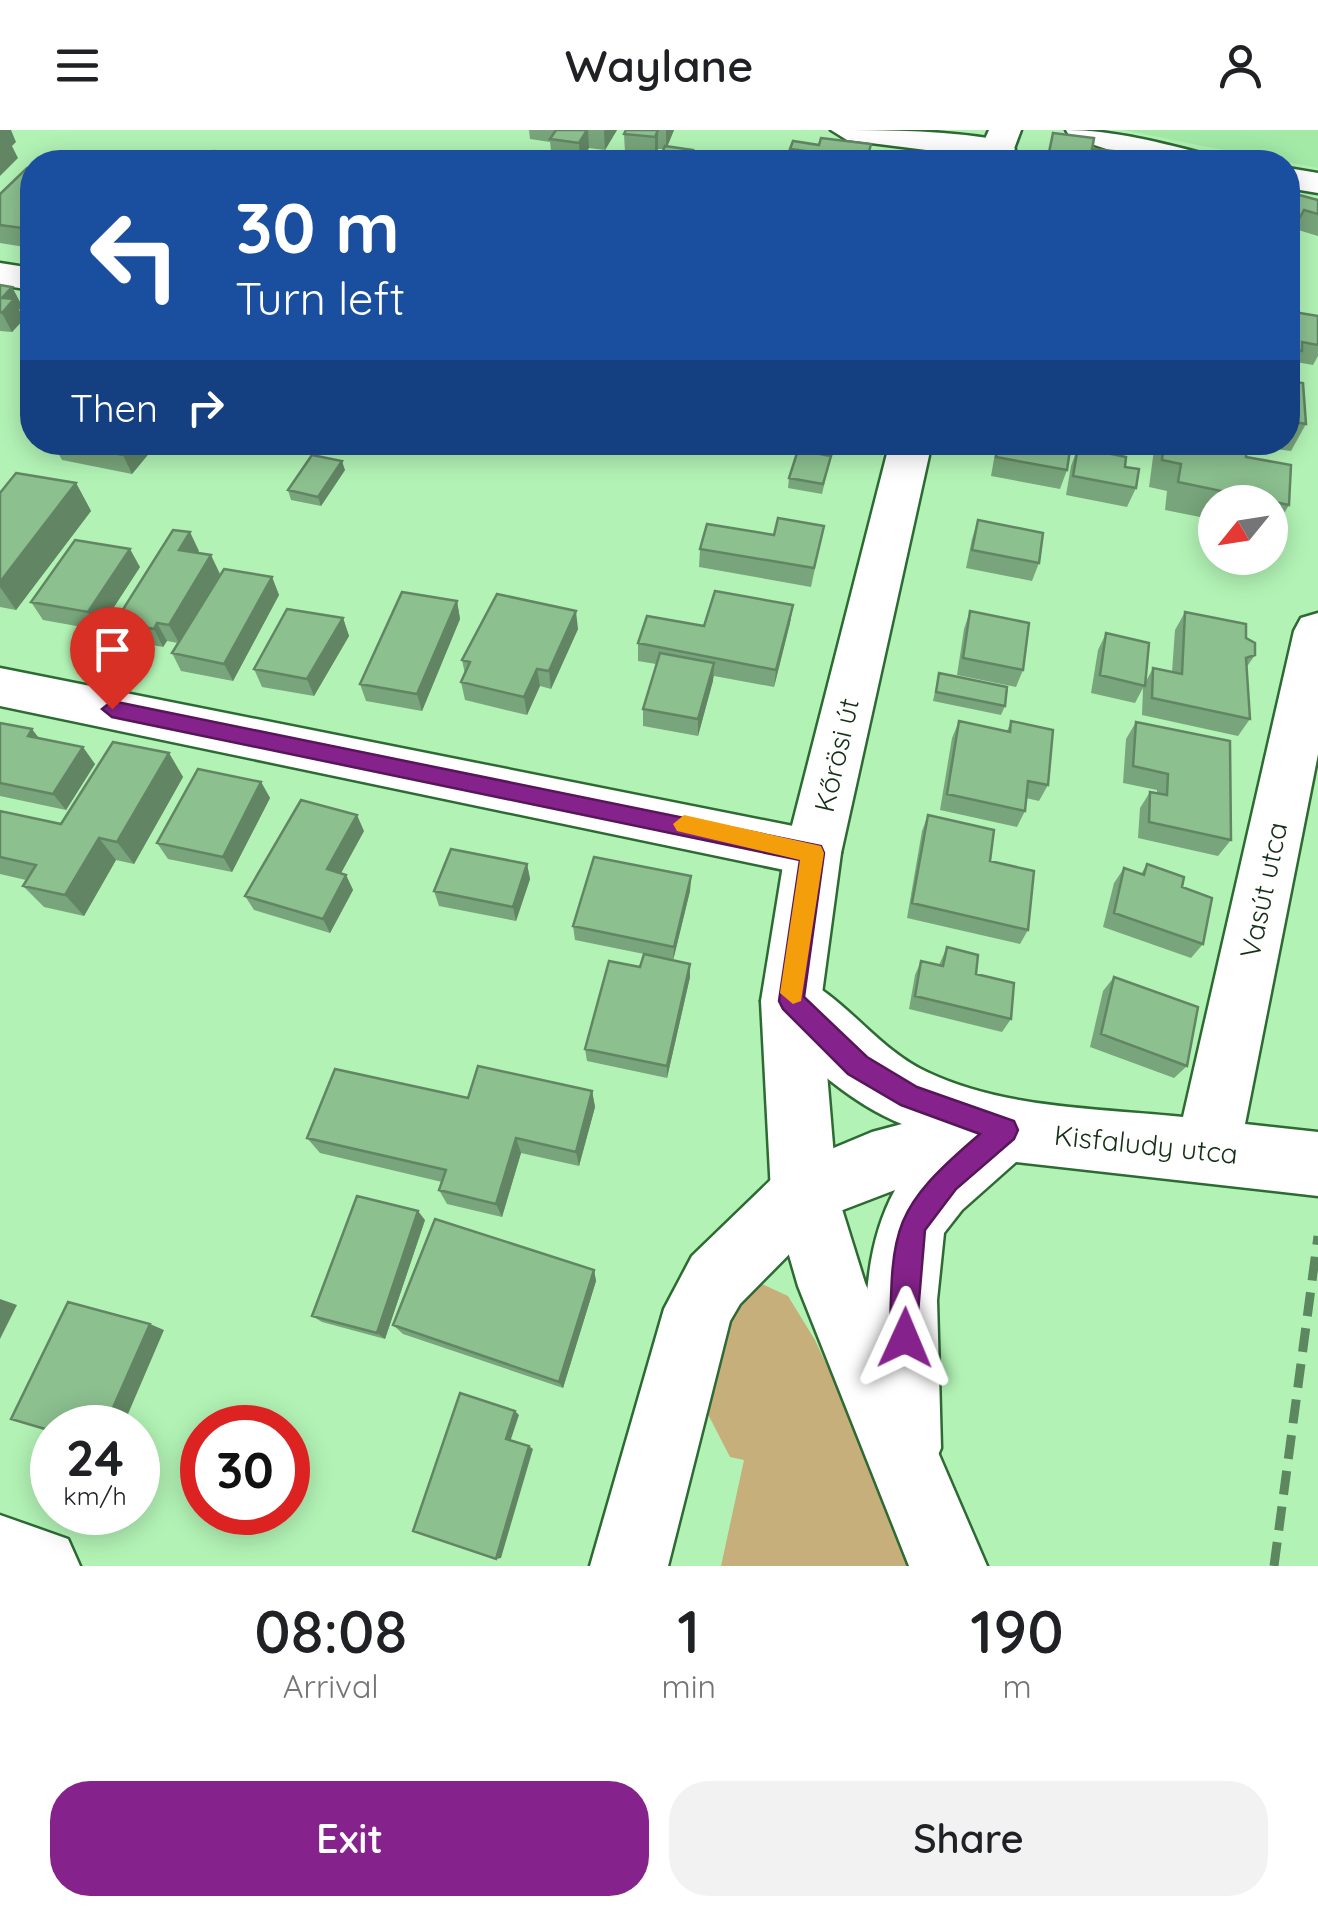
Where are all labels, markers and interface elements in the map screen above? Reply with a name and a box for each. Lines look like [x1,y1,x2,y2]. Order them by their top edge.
text: Waylane [565,37,753,93]
icon: menu [50,38,105,93]
icon: person [1213,38,1268,93]
text: 30 m [235,183,400,271]
icon: left [70,190,200,320]
text: Turn left [235,270,405,326]
icon: right [178,380,233,435]
text: Then [70,384,158,432]
north arrow [1198,485,1288,575]
map controls [1198,485,1288,575]
pin [70,607,155,710]
icon: arrive [85,622,140,677]
street label: Kőrösi út [806,695,866,815]
street label: Vasút utca [1232,819,1294,961]
street label: Kisfaludy utca [1052,1117,1240,1171]
position arrow [853,1286,957,1390]
speed limit sign: 30 [180,1405,310,1535]
text: 24 [66,1426,124,1489]
text: km/h [63,1480,127,1511]
text: 08:08 [254,1593,407,1668]
text: 1 [677,1593,700,1668]
text: 190 [970,1593,1064,1668]
text: Arrival [283,1666,379,1706]
text: min [662,1666,716,1706]
text: m [1002,1666,1032,1706]
button: Exit [50,1781,649,1896]
button: Share [669,1781,1268,1896]

